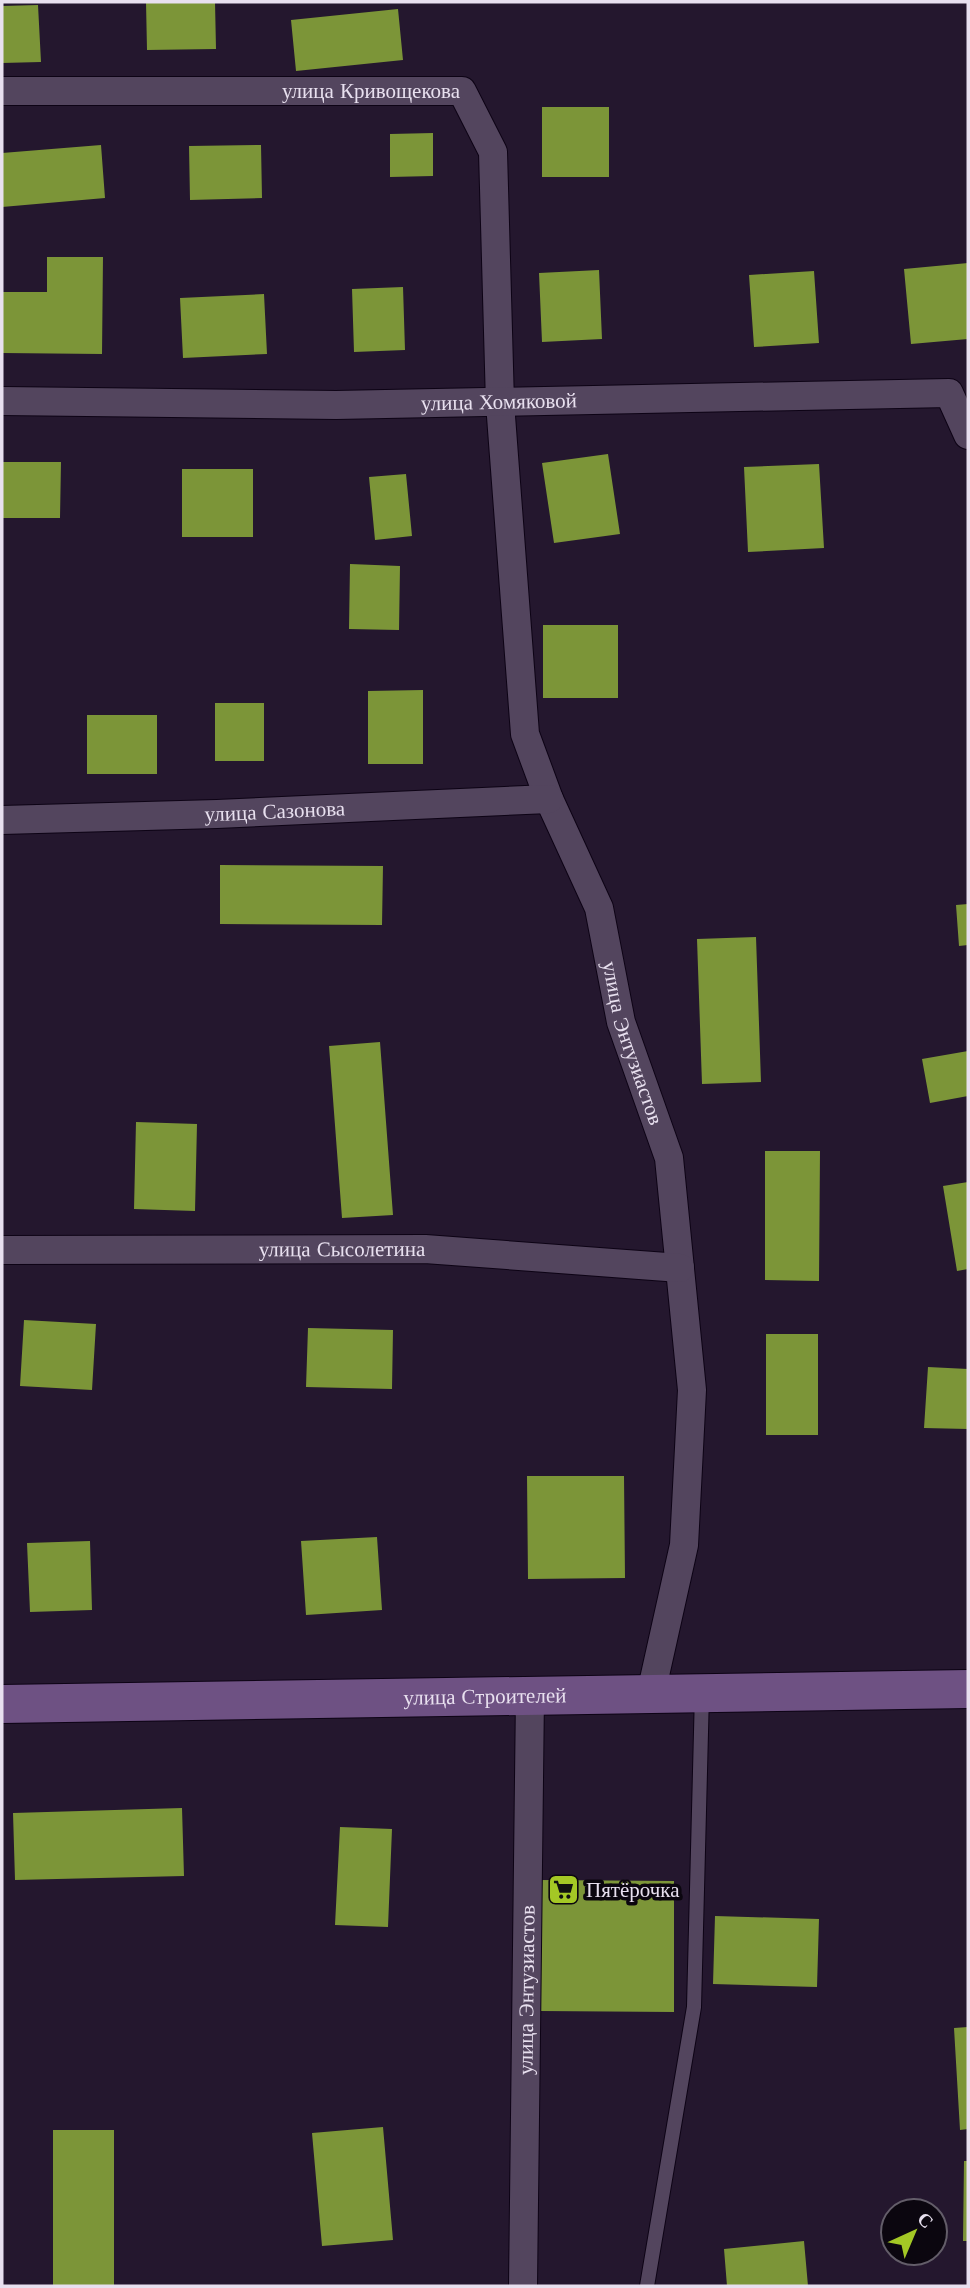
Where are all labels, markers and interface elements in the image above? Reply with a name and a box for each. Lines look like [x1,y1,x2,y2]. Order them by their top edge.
street label: улица Кривощекова [282,78,461,104]
street label: улица Хомяковой [421,387,577,416]
street label: улица Сазонова [204,795,346,827]
street label: улица Энтузиастов [597,959,669,1128]
street label: улица Сысолетина [259,1236,426,1262]
street label: улица Строителей [403,1682,567,1711]
supermarket icon: Пятёрочка [546,1873,580,1907]
place label: Пятёрочка [586,1877,680,1903]
street label: улица Энтузиастов [513,1905,541,2075]
north arrow [879,2197,949,2267]
text: С [913,2207,938,2233]

